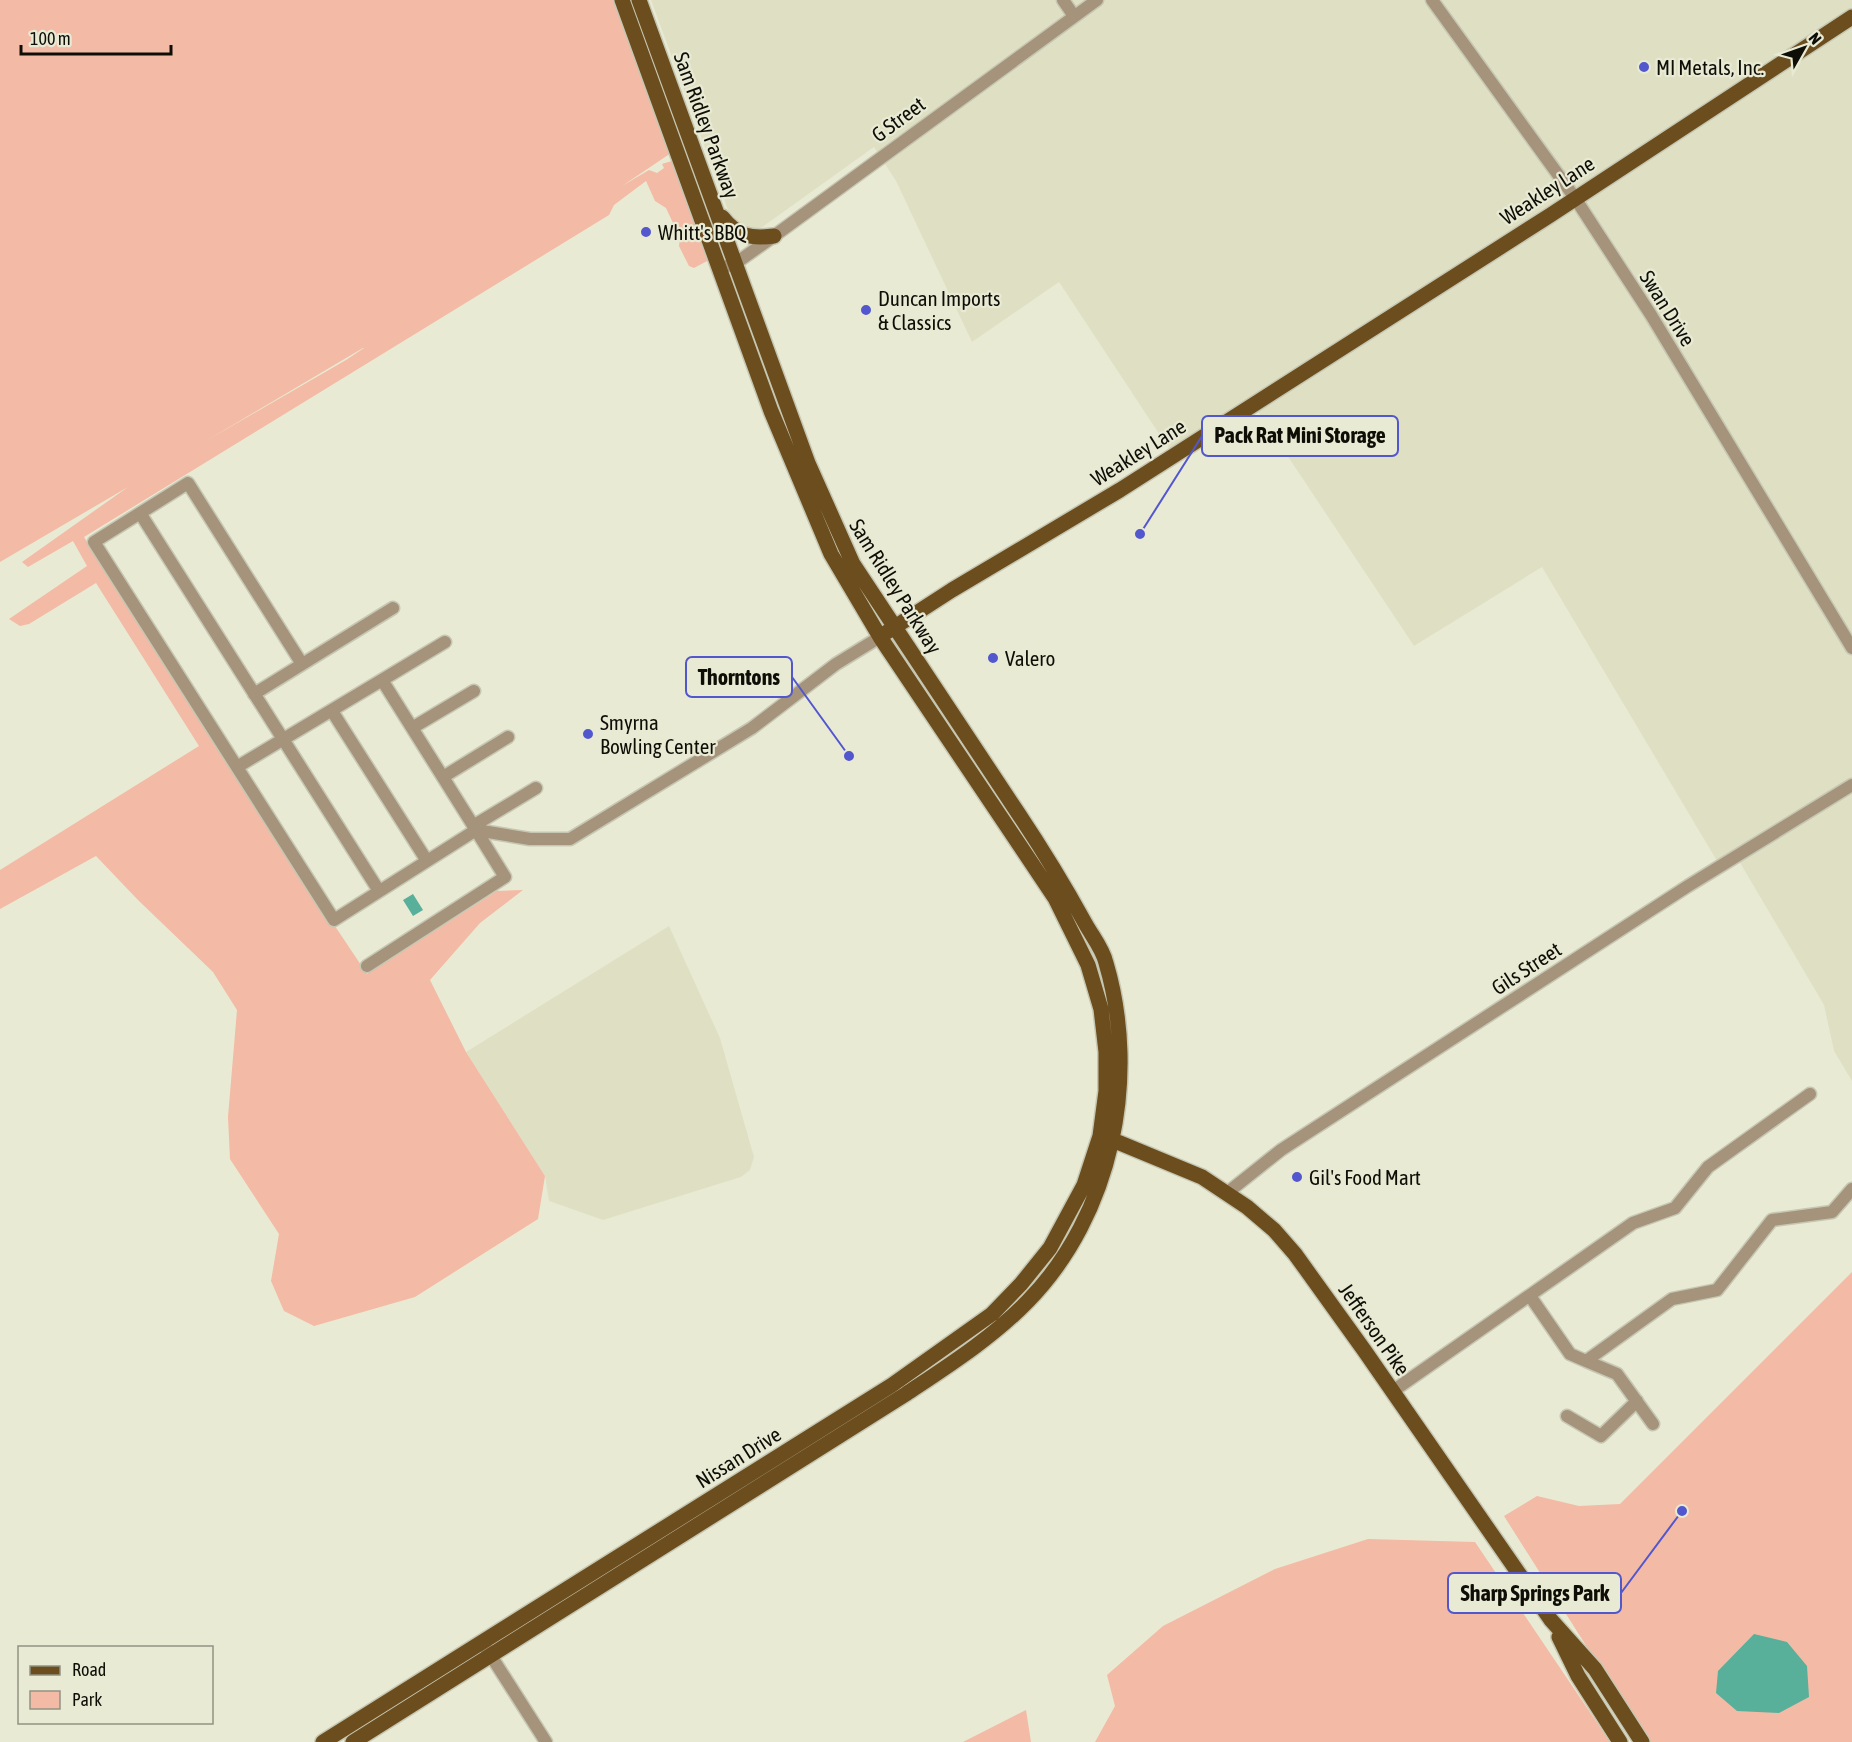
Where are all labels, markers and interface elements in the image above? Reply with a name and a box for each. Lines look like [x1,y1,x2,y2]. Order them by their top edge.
scale bar [21,18,171,56]
north arrow [1774,18,1834,78]
text: 100 m [30,28,71,49]
text: N [1806,29,1825,48]
street label: Sam Ridley Parkway [669,49,745,202]
place label: MI Metals, Inc. [1656,55,1764,79]
marker: MI Metals, Inc. [1637,60,1651,74]
street label: G Street [867,92,929,146]
street label: Weakley Lane [1496,151,1598,229]
place label: Whitt's BBQ [658,220,747,244]
marker: Whitt's BBQ [639,225,653,239]
street label: Swan Drive [1635,266,1701,350]
place label: Duncan Imports & Classics [878,286,1000,334]
marker: Duncan Imports & Classics [859,303,873,317]
street label: Weakley Lane [1086,413,1190,491]
callout: Pack Rat Mini Storage [1202,416,1398,456]
text: Pack Rat Mini Storage [1214,422,1386,448]
street label: Sam Ridley Parkway [845,514,947,658]
place label: Valero [1005,646,1055,670]
marker: Valero [986,651,1000,665]
callout: Thorntons [686,657,792,697]
text: Thorntons [698,664,780,690]
place label: Smyrna Bowling Center [600,710,716,758]
marker: Smyrna Bowling Center [581,727,595,741]
street label: Gils Street [1487,937,1565,999]
place label: Gil's Food Mart [1309,1165,1421,1189]
marker: Gil's Food Mart [1290,1170,1304,1184]
street label: Jefferson Pike [1335,1278,1415,1380]
street label: Nissan Drive [691,1421,785,1493]
callout: Sharp Springs Park [1448,1573,1621,1613]
text: Sharp Springs Park [1461,1580,1610,1606]
legend [18,1646,213,1724]
text: Road [72,1659,106,1680]
text: Park [72,1689,102,1710]

